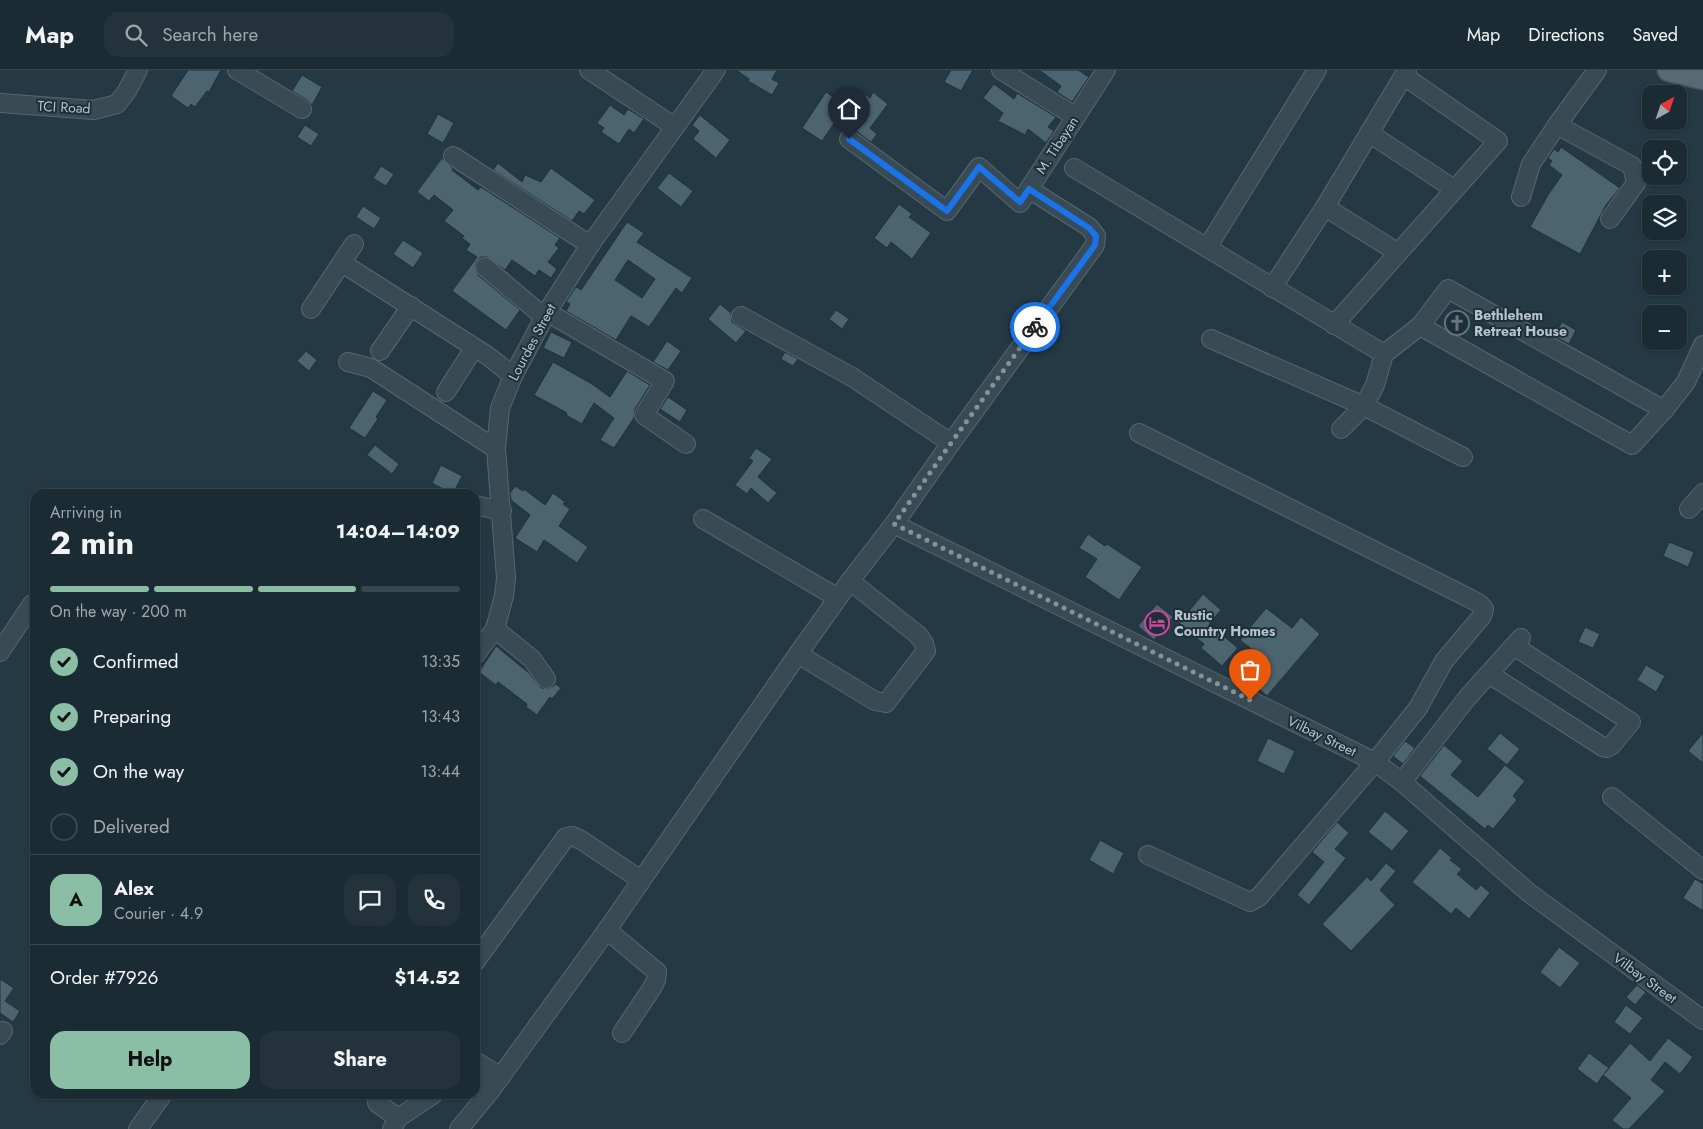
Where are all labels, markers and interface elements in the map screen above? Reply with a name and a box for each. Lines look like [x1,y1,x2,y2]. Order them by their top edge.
search box [104,12,454,57]
text: Map [25,17,74,52]
icon: search [122,21,150,49]
text: Search here [162,21,258,48]
text: Map [1467,22,1500,48]
text: Directions [1528,22,1604,48]
text: Saved [1632,22,1678,48]
north arrow [1642,85,1688,130]
map controls [1642,85,1687,350]
pin [828,88,870,139]
icon: home [835,95,863,123]
street label: TCI Road [37,96,91,118]
street label: M. Tibayan [1031,112,1083,178]
button: locate [1642,140,1687,185]
button: layers [1642,195,1687,240]
button: + [1642,250,1687,295]
street label: Lourdes Street [503,299,561,384]
courier [1010,302,1060,352]
place label: Bethlehem Retreat House [1474,305,1567,341]
button: − [1642,305,1687,350]
church icon: Bethlehem Retreat House [1444,310,1470,336]
icon: bike [1021,313,1049,341]
text: Arriving in [50,501,122,524]
text: 14:04–14:09 [336,518,460,545]
text: 2 min [50,520,134,566]
text: On the way · 200 m [50,600,187,623]
place label: Rustic Country Homes [1174,605,1276,641]
hotel icon: Rustic Country Homes [1144,610,1170,636]
icon: check [50,648,78,676]
text: Confirmed [93,648,179,675]
pin [1229,649,1271,700]
text: 13:35 [422,650,460,673]
icon: bag [1236,656,1264,684]
icon: check [50,703,78,731]
text: Preparing [93,703,171,730]
text: 13:43 [421,705,460,728]
street label: Vilbay Street [1284,711,1360,762]
icon: check [50,758,78,786]
text: On the way [93,758,184,785]
text: 13:44 [421,760,460,783]
text: Delivered [93,813,170,840]
button: chat [344,874,396,926]
button: phone [408,874,460,926]
text: Alex [114,875,154,902]
text: A [69,886,83,913]
text: Courier · 4.9 [114,902,203,925]
street label: Vilbay Street [1609,948,1682,1008]
text: Order #7926 [50,964,159,991]
text: $14.52 [394,964,460,991]
button: Help [50,1031,250,1089]
button: Share [260,1031,460,1089]

